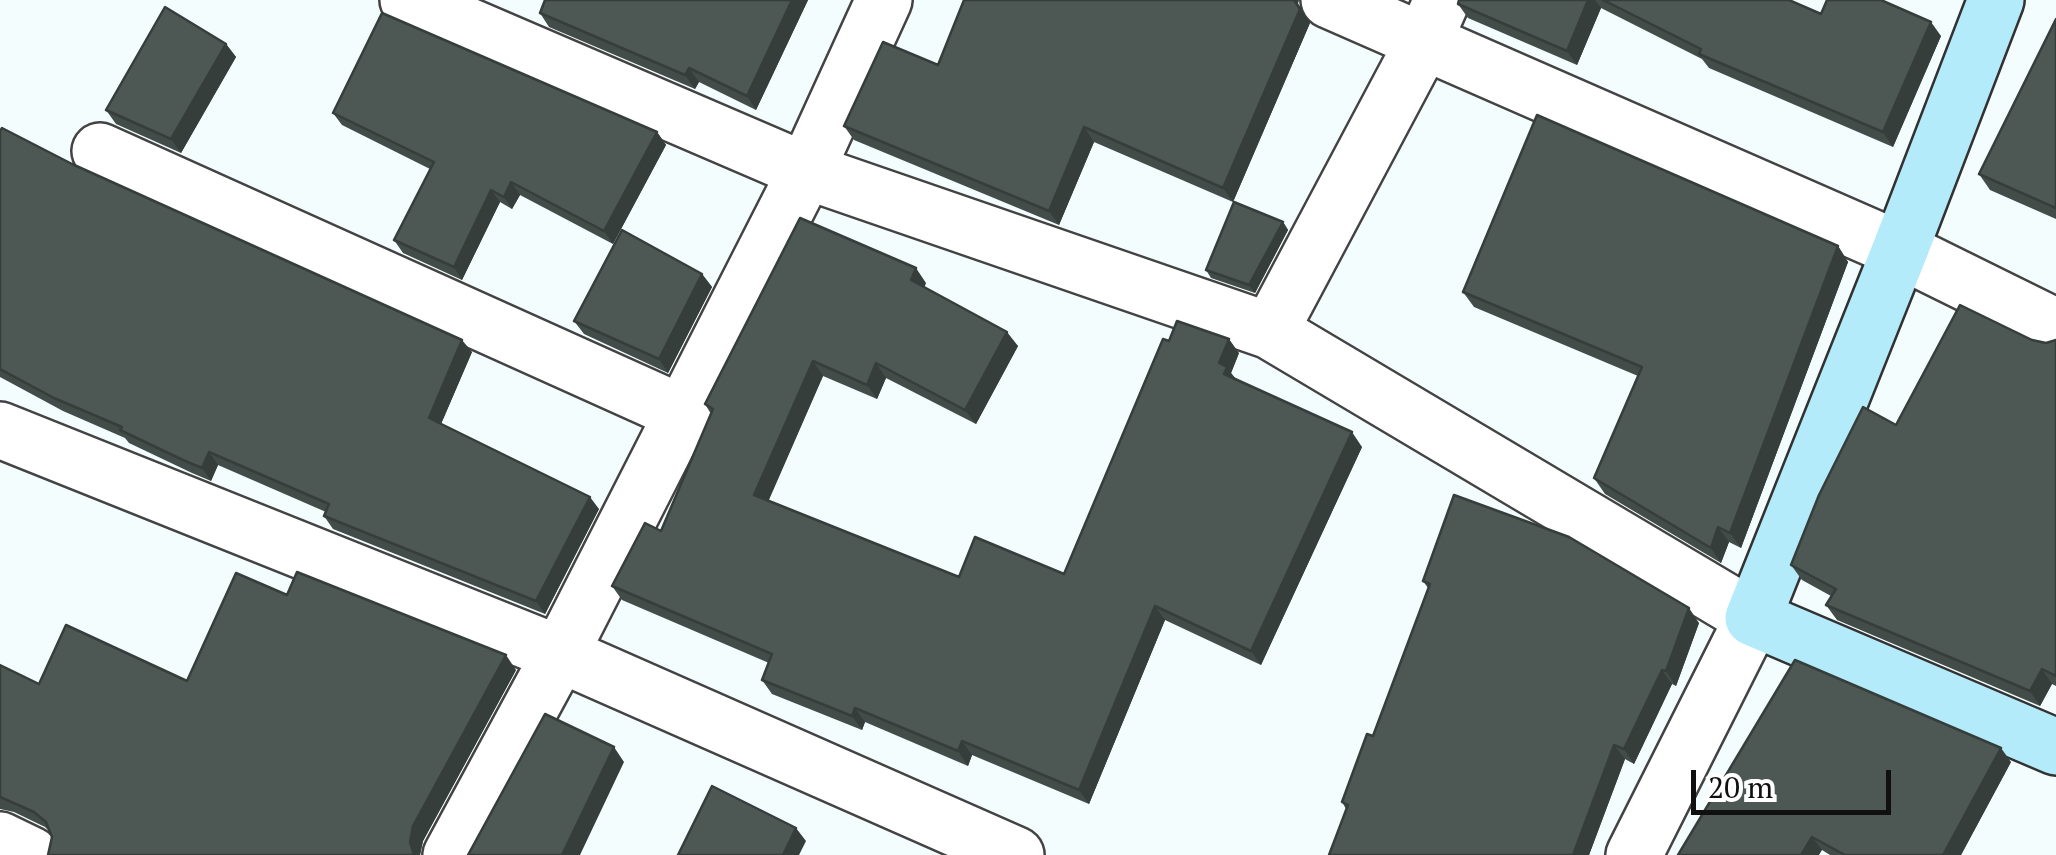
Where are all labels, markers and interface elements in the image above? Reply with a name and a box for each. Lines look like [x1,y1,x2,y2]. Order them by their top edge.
scale bar [1696,750,1896,812]
text: 20 m [1708,767,1773,807]

